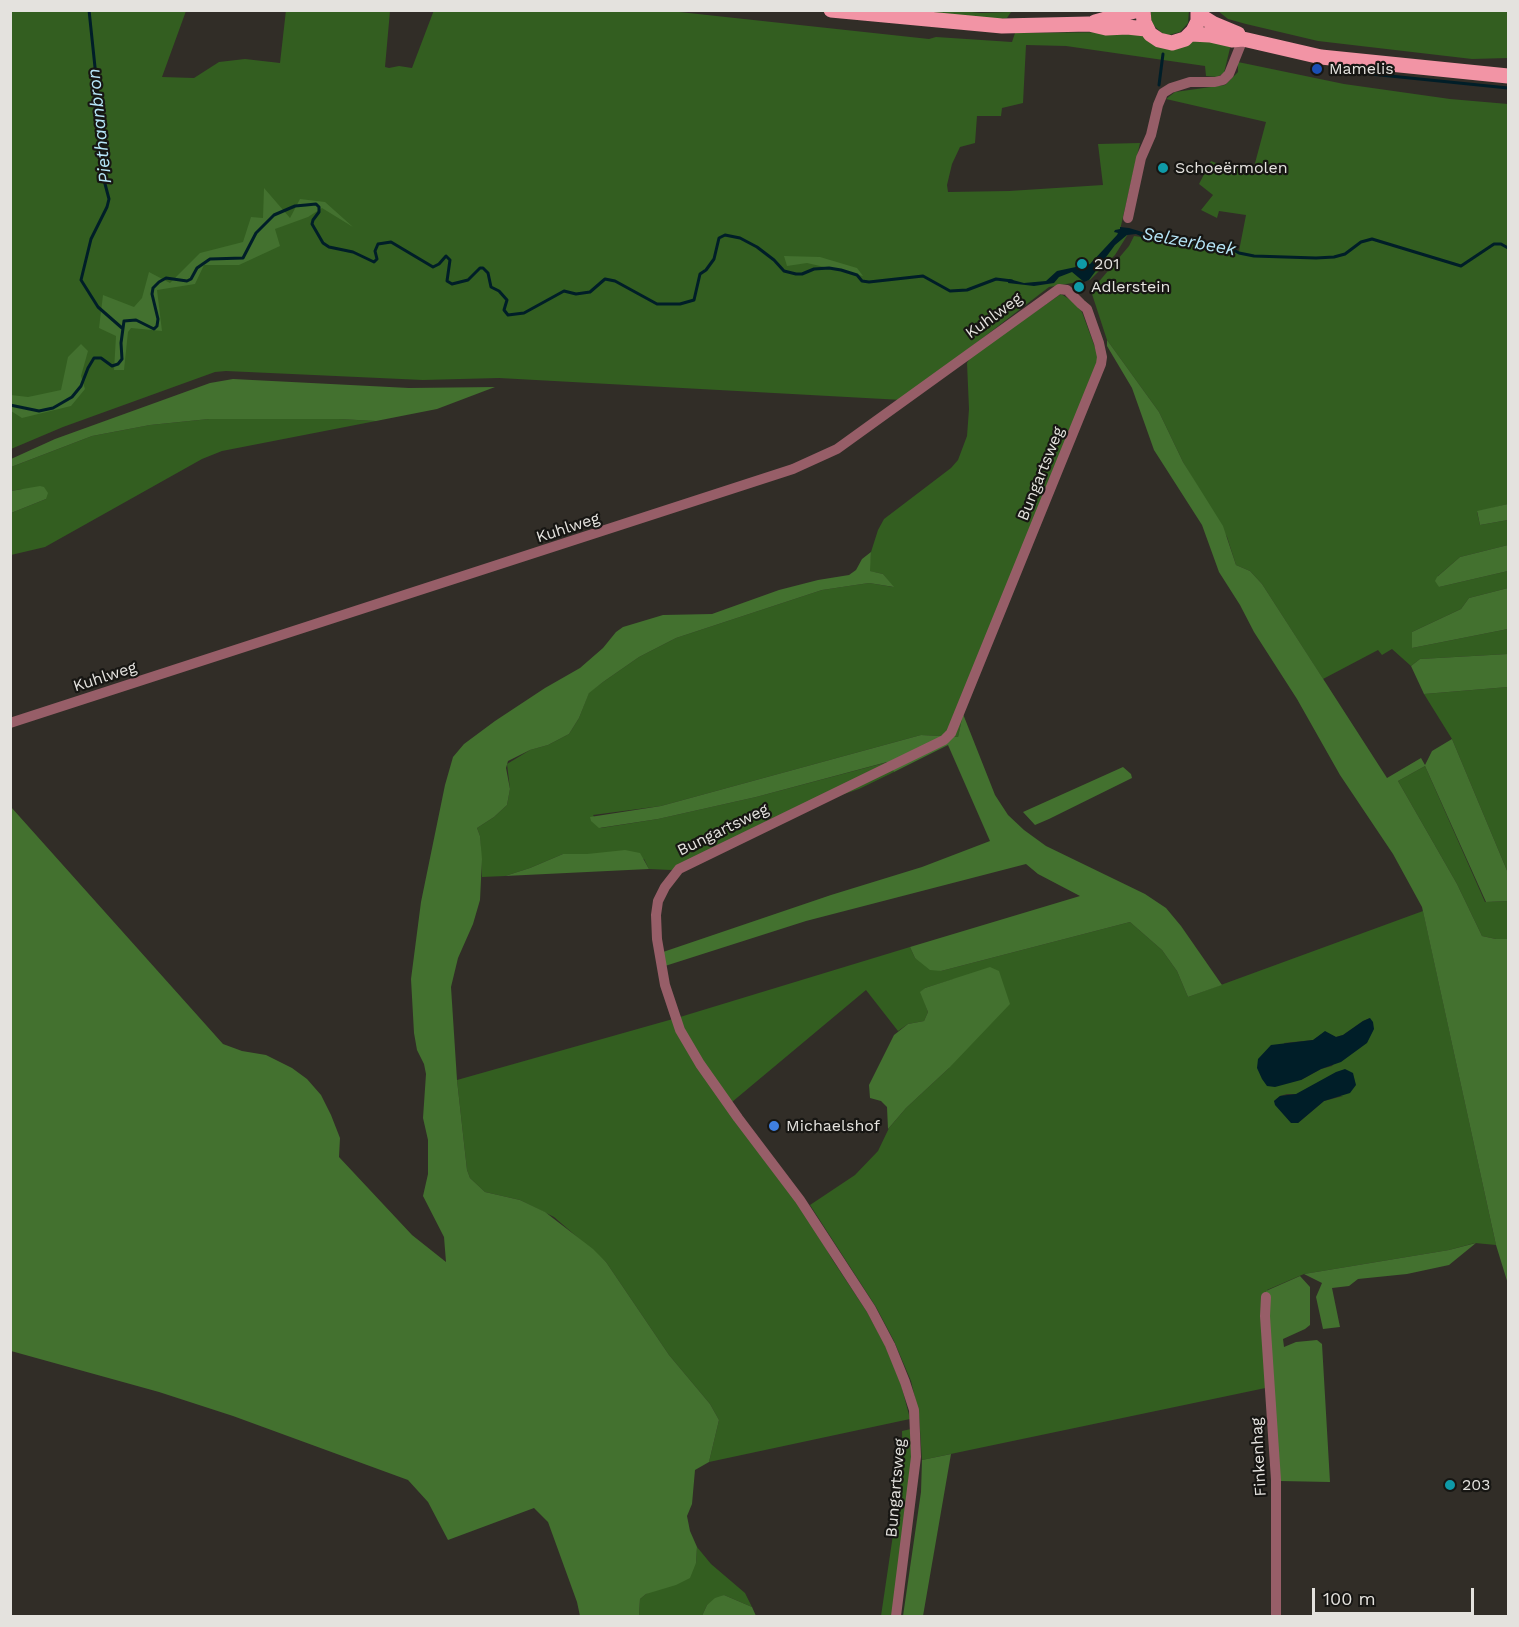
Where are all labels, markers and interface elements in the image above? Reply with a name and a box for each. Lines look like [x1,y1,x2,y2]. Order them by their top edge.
place label: Mamelis [1329,59,1394,79]
marker: Mamelis [1310,62,1324,76]
water label: Piethaanbron [83,67,117,185]
place label: Schoeërmolen [1175,158,1288,178]
marker: Schoeërmolen [1156,161,1170,175]
water label: Selzerbeek [1140,223,1238,261]
place label: 201 [1094,254,1120,274]
marker: 201 [1075,257,1089,271]
place label: Adlerstein [1091,277,1170,297]
marker: Adlerstein [1072,280,1086,294]
street label: Kuhlweg [962,289,1026,343]
street label: Bungartsweg [1013,424,1069,524]
street label: Kuhlweg [534,509,602,547]
street label: Kuhlweg [71,658,139,696]
street label: Bungartsweg [674,800,772,860]
place label: Michaelshof [786,1116,880,1136]
marker: Michaelshof [767,1119,781,1133]
street label: Finkenhag [1247,1417,1271,1497]
street label: Bungartsweg [882,1438,910,1538]
place label: 203 [1462,1475,1490,1495]
marker: 203 [1443,1478,1457,1492]
scale bar [1315,1576,1477,1614]
text: 100 m [1323,1588,1376,1609]

